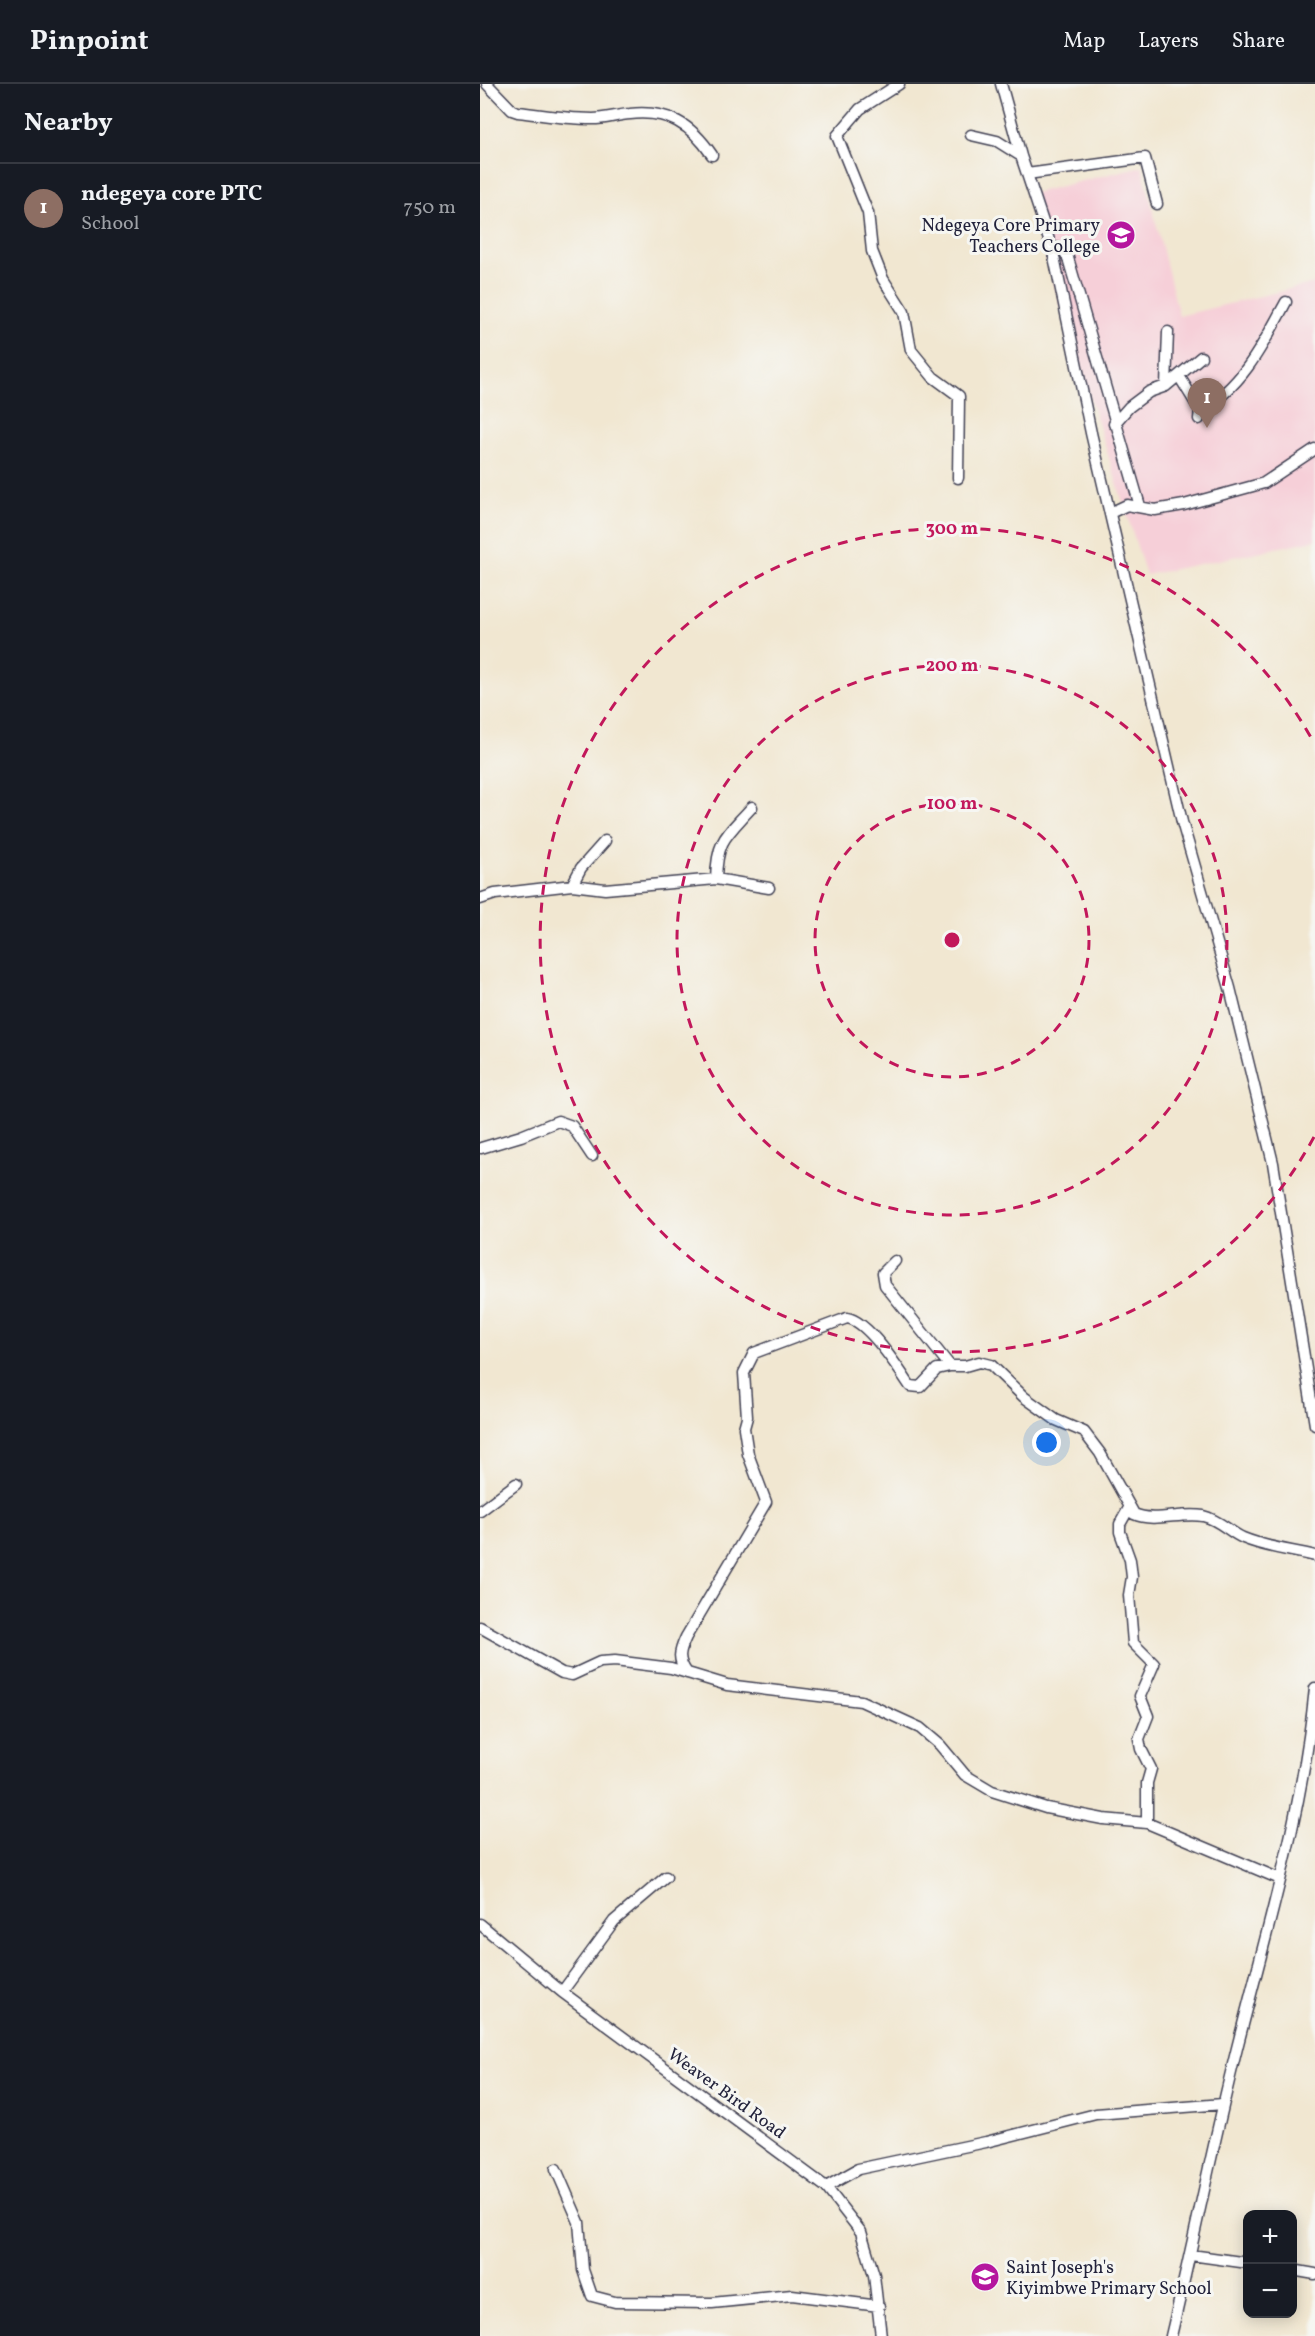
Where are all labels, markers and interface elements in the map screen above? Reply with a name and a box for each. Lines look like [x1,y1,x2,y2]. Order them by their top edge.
text: Pinpoint [30,22,148,61]
text: Map [1063,27,1105,56]
text: Layers [1138,27,1199,56]
text: Share [1232,27,1285,56]
text: Nearby [24,105,113,141]
text: ndegeya core PTC [81,179,263,210]
text: 1 [39,194,48,222]
text: 750 m [403,194,456,222]
text: School [81,210,139,238]
place label: Ndegeya Core Primary Teachers College [922,214,1100,260]
school or university icon: Ndegeya Core Primary Teachers College [1105,219,1137,251]
pin: 1 [1188,378,1226,428]
text: 300 m [926,517,978,542]
text: 200 m [926,654,978,679]
text: 100 m [927,792,977,817]
centre of rings [942,930,962,950]
your location [1032,1428,1061,1457]
street label: Weaver Bird Road [662,2043,791,2146]
map controls [1243,2210,1297,2318]
button: + [1243,2210,1297,2264]
place label: Saint Joseph's Kiyimbwe Primary School [1006,2256,1212,2302]
school or university icon: Saint Joseph's Kiyimbwe Primary School [969,2261,1001,2293]
button: − [1243,2264,1297,2318]

